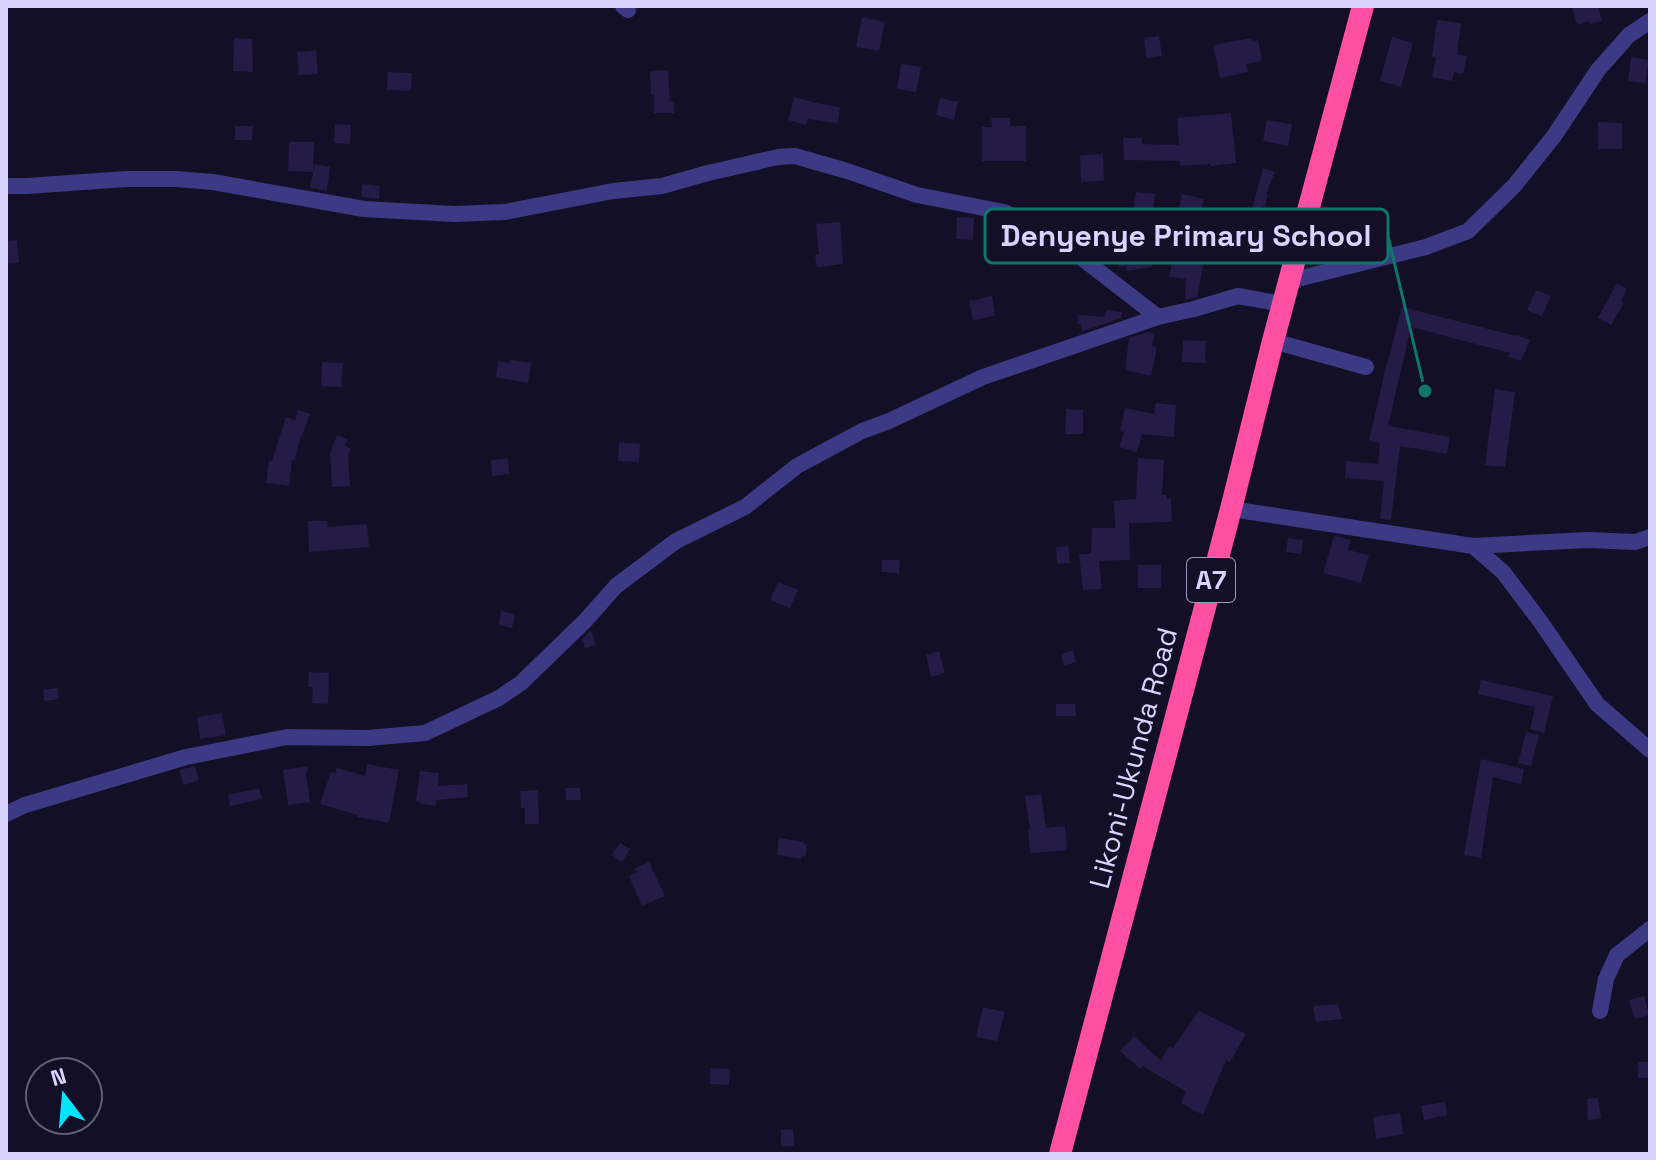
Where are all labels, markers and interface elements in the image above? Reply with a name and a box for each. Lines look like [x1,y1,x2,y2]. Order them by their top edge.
callout: Denyenye Primary School [985,209,1388,263]
text: Denyenye Primary School [1001,216,1371,255]
road number: A7 [1187,558,1235,602]
street label: Likoni-Ukunda Road [1081,624,1185,892]
north arrow [24,1056,104,1136]
text: N [48,1061,69,1092]

